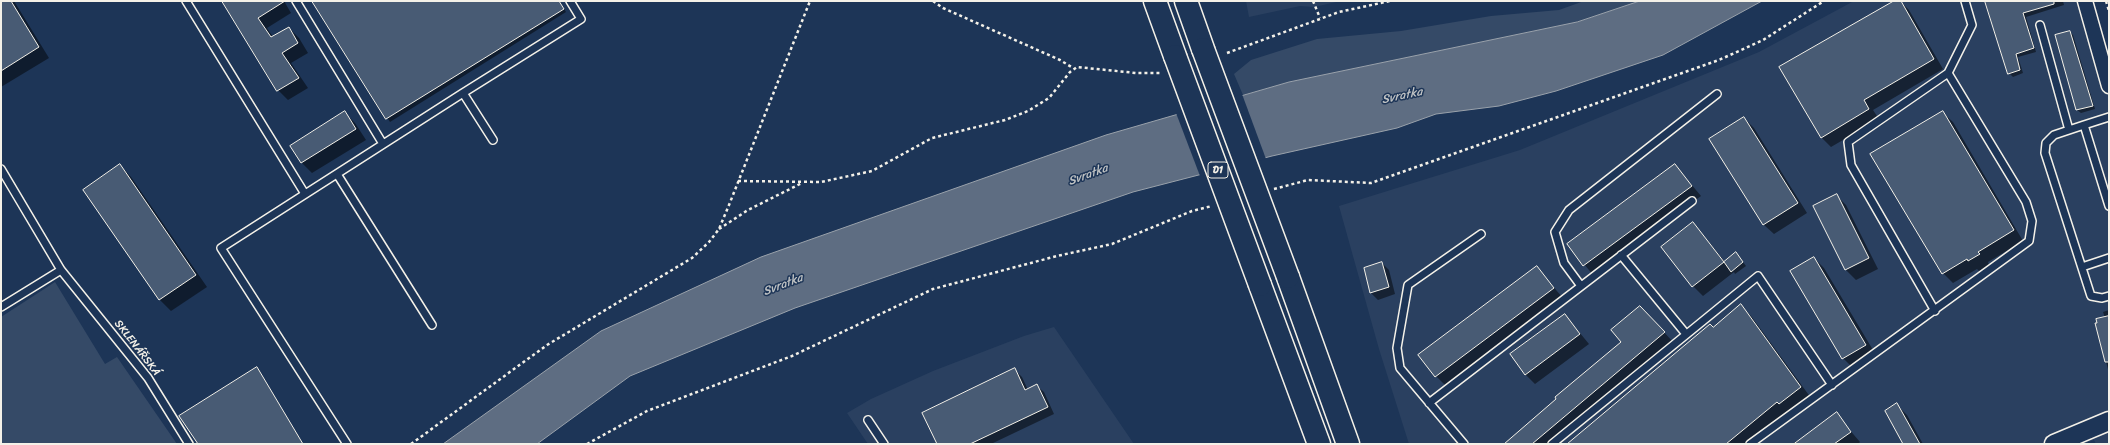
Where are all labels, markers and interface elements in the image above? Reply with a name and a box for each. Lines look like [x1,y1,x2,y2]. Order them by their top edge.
water label: Svratka [1380,85,1424,107]
water label: Svratka [1066,161,1110,189]
road number: D1 [1208,162,1228,178]
water label: Svratka [761,271,805,299]
street label: SKLENÁŘSKÁ [111,318,163,378]

